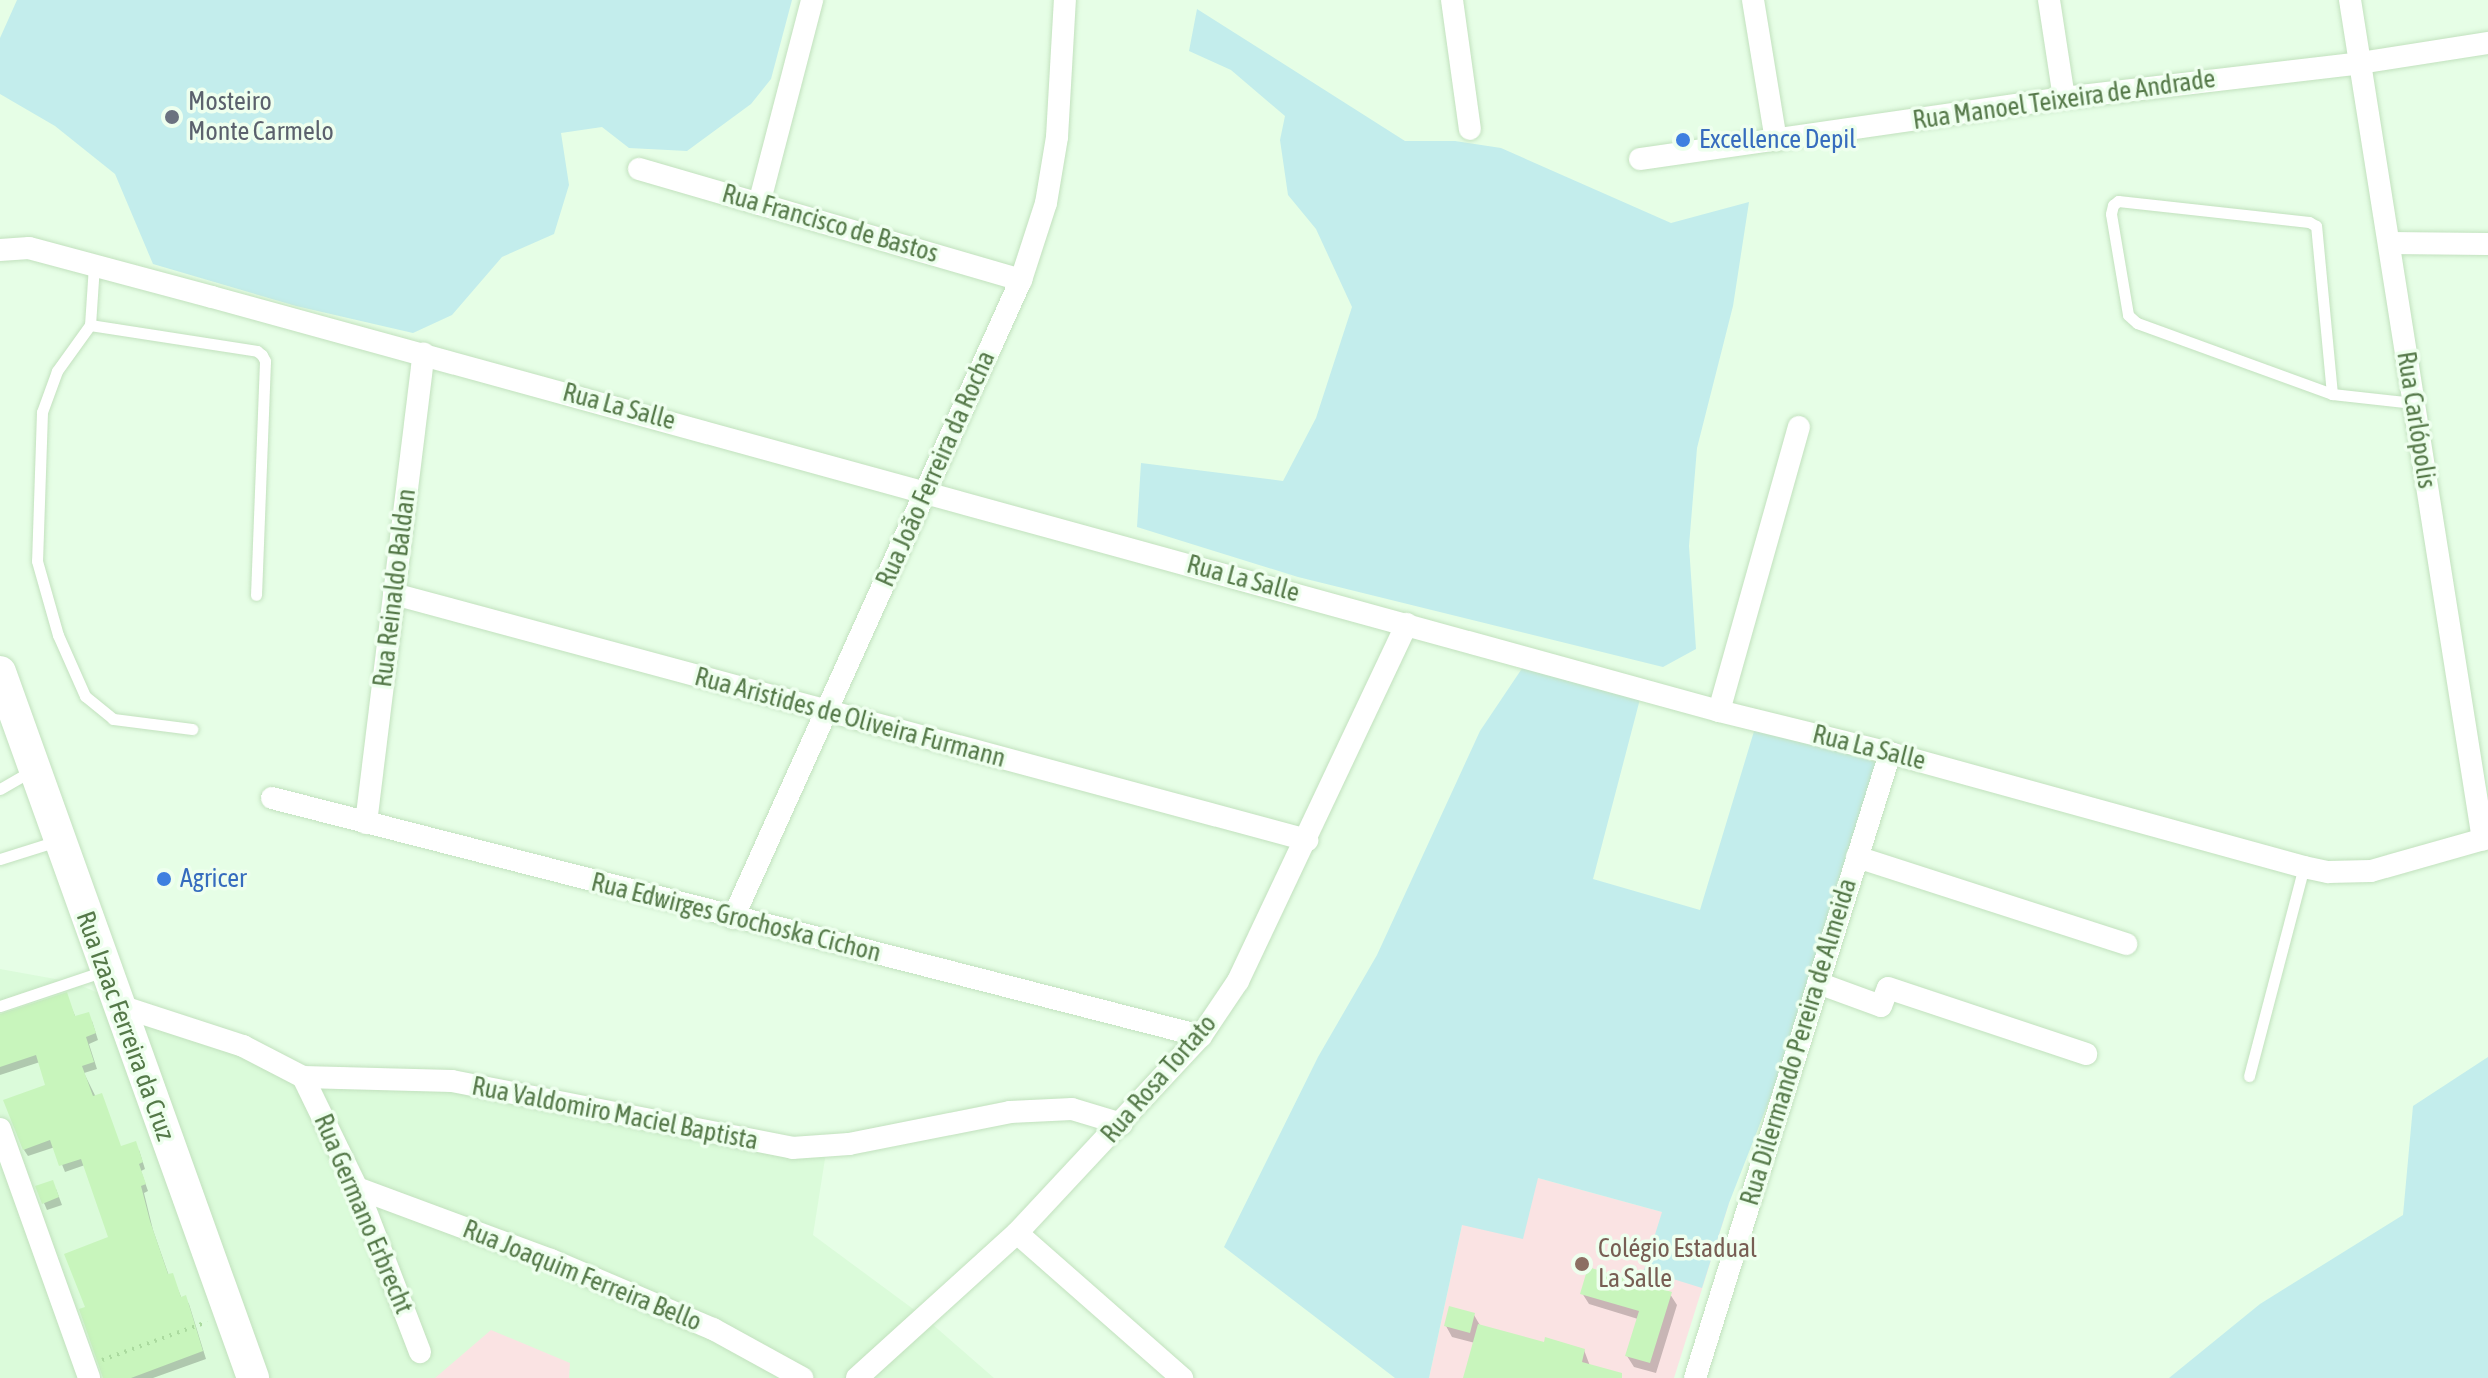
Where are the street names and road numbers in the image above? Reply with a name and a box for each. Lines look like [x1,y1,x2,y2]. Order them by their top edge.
street label: Rua Manoel Teixeira de Andrade [1911,63,2217,137]
street label: Rua Francisco de Bastos [718,178,942,270]
street label: Rua João Ferreira da Rocha [870,346,1002,592]
street label: Rua Carlópolis [2390,349,2442,491]
street label: Rua La Salle [559,377,679,437]
street label: Rua Reinaldo Baldan [367,487,423,689]
street label: Rua La Salle [1183,549,1303,609]
street label: Rua Aristides de Oliveira Furmann [691,661,1009,775]
street label: Rua La Salle [1809,719,1929,777]
street label: Rua Edwirges Grochoska Cichon [588,867,884,969]
street label: Rua Dilermando Pereira de Almeida [1734,875,1864,1209]
street label: Rua Izaac Ferreira da Cruz [69,907,181,1145]
street label: Rua Rosa Tortato [1095,1008,1223,1150]
street label: Rua Valdomiro Maciel Baptista [469,1071,761,1157]
street label: Rua Germano Erbrecht [307,1110,419,1318]
street label: Rua Joaquim Ferreira Bello [458,1214,706,1338]

